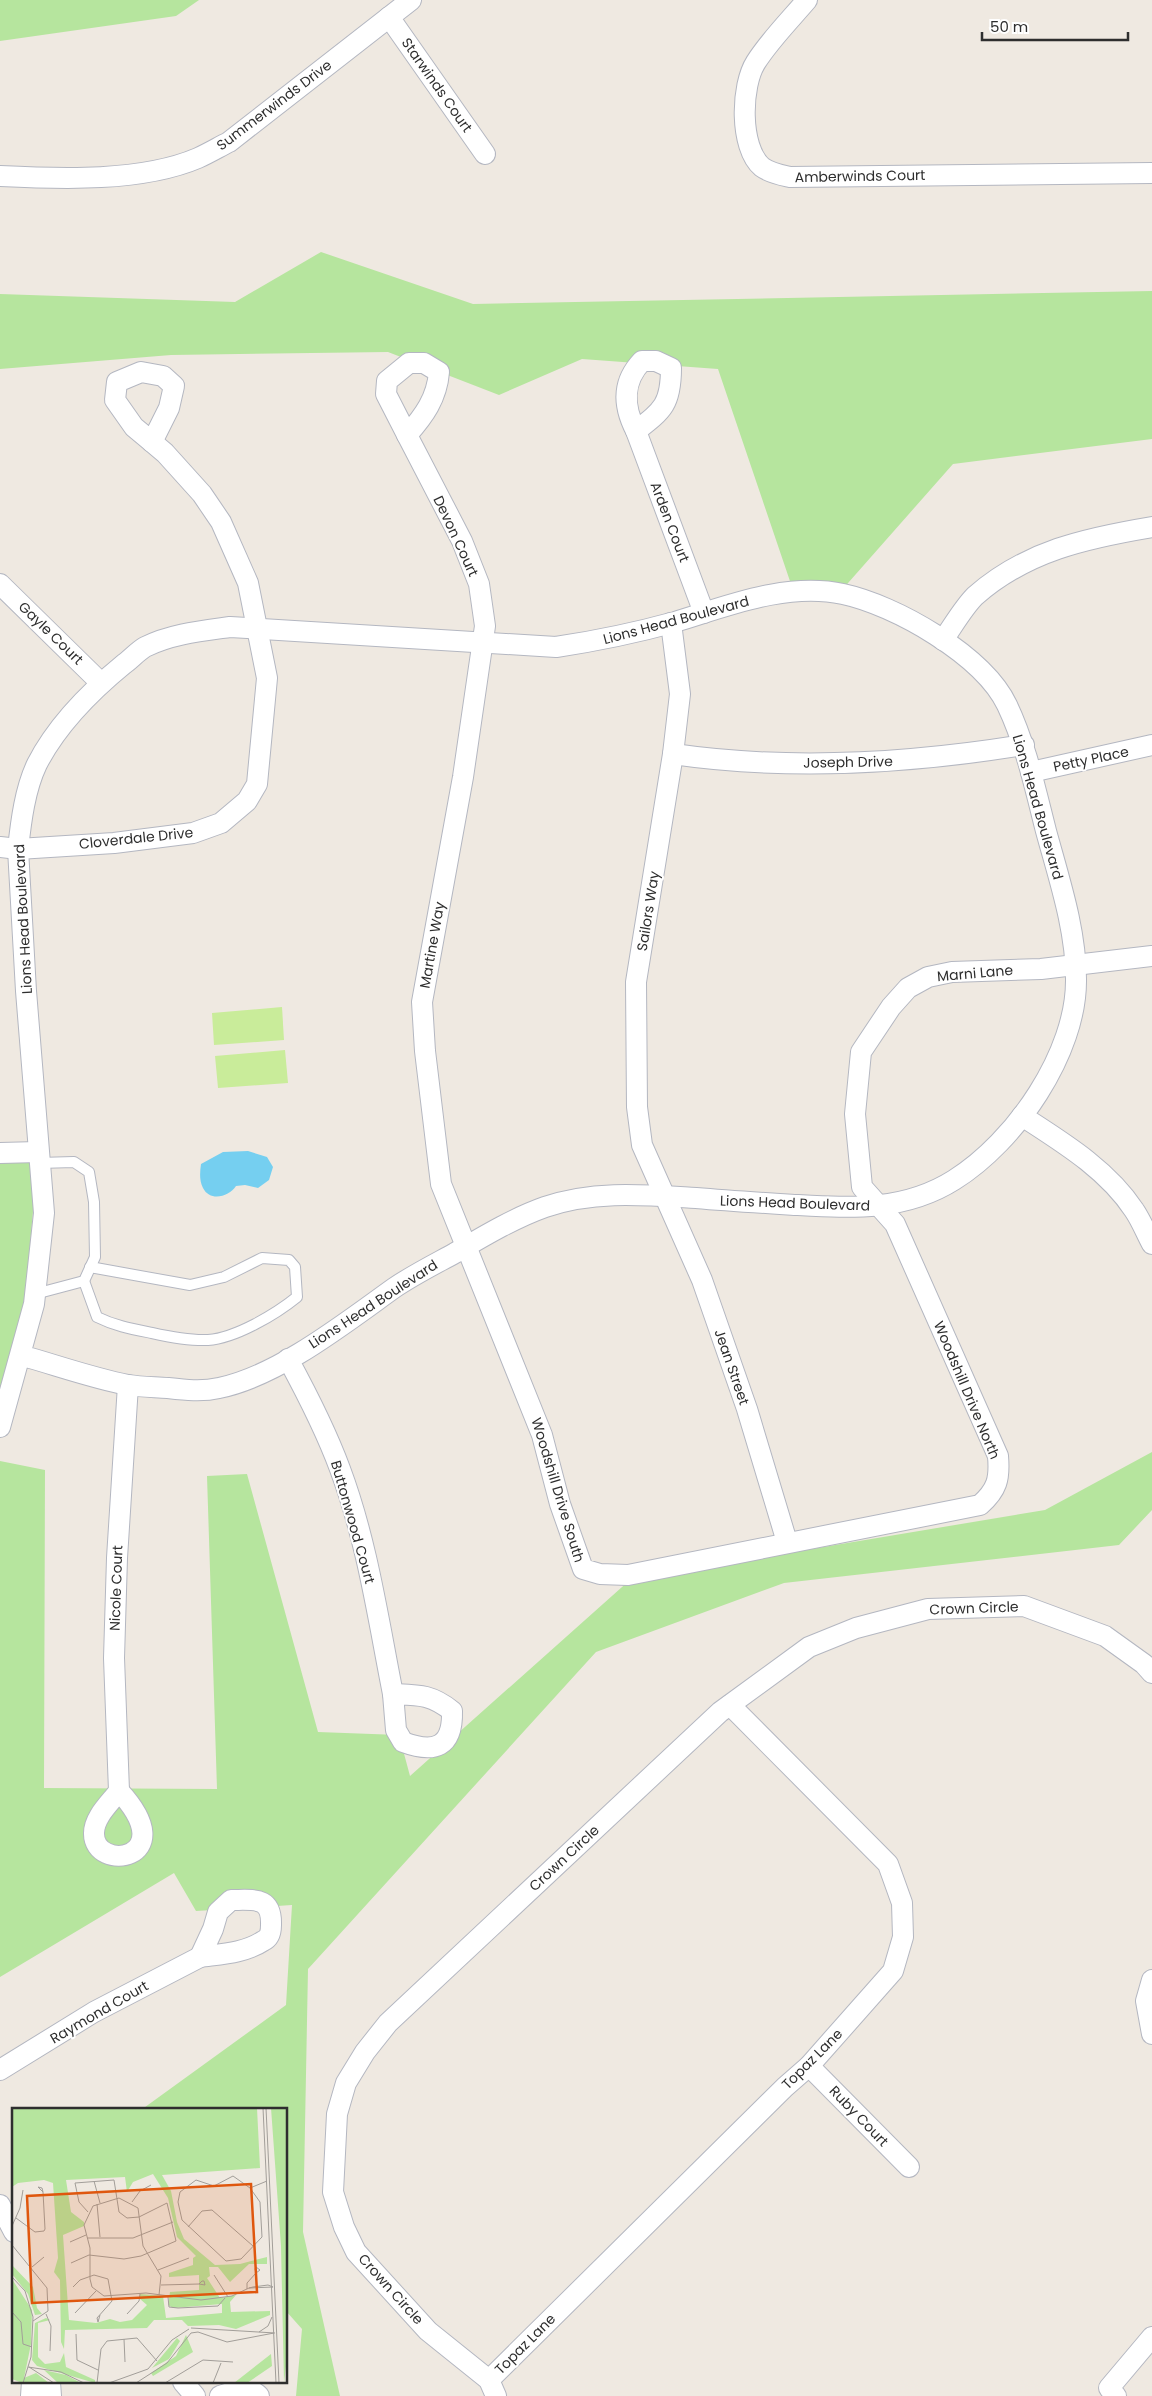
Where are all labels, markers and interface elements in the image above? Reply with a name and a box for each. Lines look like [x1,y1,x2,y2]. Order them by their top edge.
scale bar [982,10,1128,42]
text: 50 m [990,16,1028,37]
street label: Starwinds Court [397,34,477,136]
street label: Summerwinds Drive [212,55,336,155]
street label: Amberwinds Court [794,165,926,187]
street label: Arden Court [646,479,694,565]
street label: Devon Court [429,492,483,580]
street label: Lions Head Boulevard [601,591,751,649]
street label: Gayle Court [14,597,88,669]
street label: Lions Head Boulevard [1008,732,1068,882]
street label: Petty Place [1051,741,1131,777]
street label: Joseph Drive [803,751,893,773]
street label: Cloverdale Drive [78,822,194,854]
street label: Lions Head Boulevard [9,844,37,994]
street label: Sailors Way [632,869,664,952]
street label: Martine Way [415,900,449,990]
street label: Marni Lane [936,960,1014,986]
street label: Lions Head Boulevard [720,1190,870,1216]
street label: Lions Head Boulevard [305,1255,441,1353]
street label: Woodshill Drive North [929,1318,1005,1462]
street label: Jean Street [710,1326,754,1408]
street label: Woodshill Drive South [526,1415,590,1565]
street label: Buttonwood Court [326,1458,380,1586]
street label: Nicole Court [105,1545,127,1631]
street label: Crown Circle [929,1596,1019,1620]
street label: Crown Circle [525,1820,604,1896]
street label: Raymond Court [46,1976,152,2048]
street label: Topaz Lane [777,2024,847,2094]
street label: Ruby Court [825,2081,893,2151]
inset map [12,2108,288,2384]
street label: Crown Circle [354,2249,429,2329]
street label: Topaz Lane [490,2309,560,2379]

